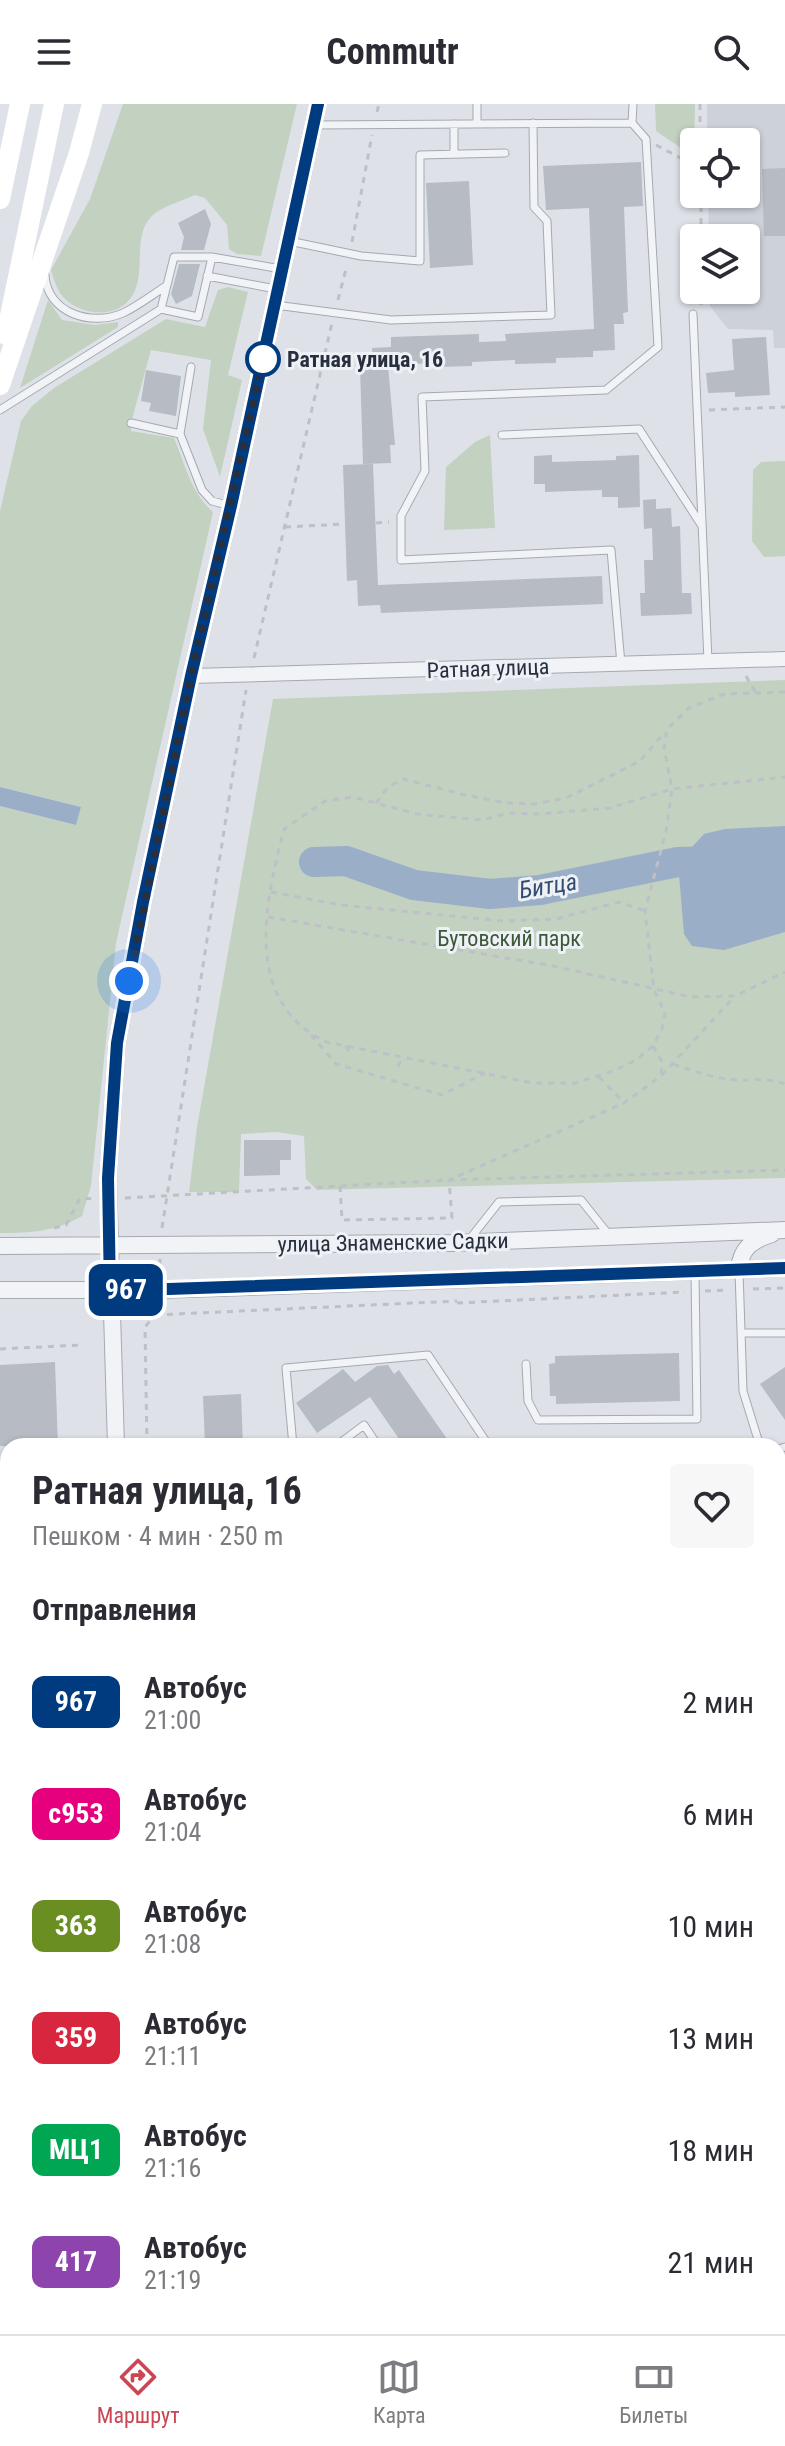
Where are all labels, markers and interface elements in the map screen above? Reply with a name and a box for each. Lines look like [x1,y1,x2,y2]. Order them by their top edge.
icon: menu [32,30,76,74]
icon: search [709,30,753,74]
text: Commutr [326,31,459,73]
map controls [680,128,760,304]
button: locate [680,128,760,208]
button: layers [680,224,760,304]
marker: Ратная улица, 16 [246,342,280,376]
place label: Ратная улица, 16 [287,347,443,372]
street label: Ратная улица [426,654,550,683]
water label: Битца [517,868,579,904]
park label: Бутовский парк [437,926,581,951]
your location [109,961,149,1001]
street label: улица Знаменские Садки [277,1228,509,1257]
line badge: 967 [80,1264,172,1316]
text: 967 [105,1273,147,1306]
button: heart [670,1464,754,1548]
text: Ратная улица, 16 [32,1469,302,1513]
text: Пешком · 4 мин · 250 m [32,1521,283,1551]
text: Отправления [32,1592,197,1627]
text: Автобус [144,1670,247,1705]
text: 967 [55,1685,97,1718]
text: 2 мин [682,1685,754,1720]
text: 21:00 [144,1705,201,1735]
text: Автобус [144,1782,247,1817]
text: с953 [48,1797,104,1830]
text: 6 мин [682,1797,754,1832]
text: 21:04 [144,1817,201,1847]
text: Автобус [144,1894,247,1929]
text: 363 [55,1909,97,1942]
text: 10 мин [668,1909,754,1944]
text: 21:08 [144,1929,201,1959]
text: Автобус [144,2006,247,2041]
text: 359 [55,2021,97,2054]
text: 13 мин [668,2021,754,2056]
text: 21:11 [144,2041,201,2071]
text: Автобус [144,2118,247,2153]
text: МЦ1 [49,2133,103,2166]
text: 18 мин [668,2133,754,2168]
text: 21:16 [144,2153,201,2183]
text: Автобус [144,2230,247,2265]
text: 417 [55,2245,97,2278]
text: 21 мин [668,2245,754,2280]
text: 21:19 [144,2265,201,2295]
tab: Маршрут [97,2355,180,2428]
tab: Карта [373,2355,426,2428]
tab: Билеты [619,2355,688,2428]

